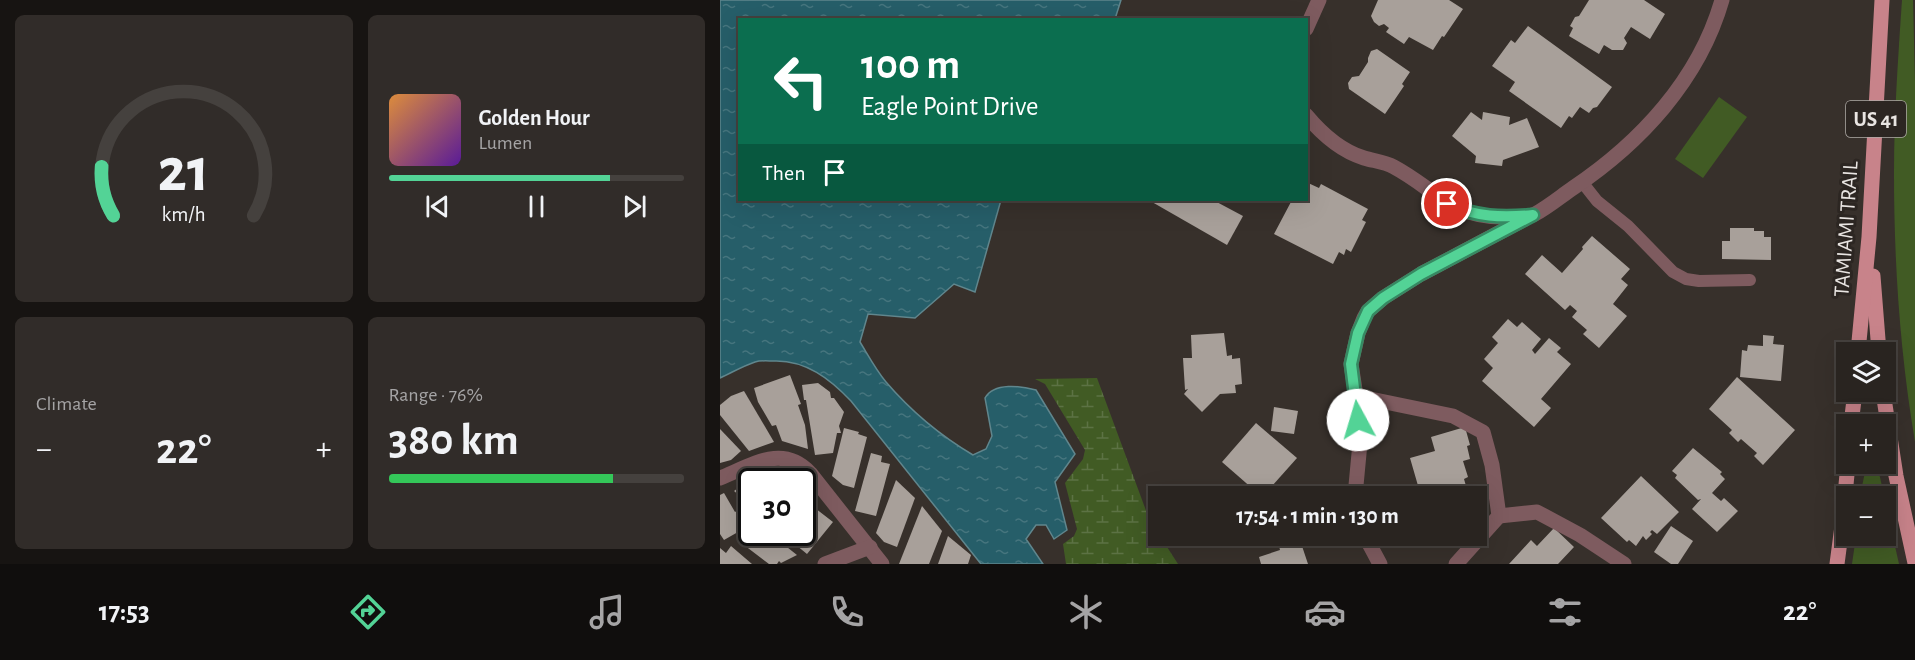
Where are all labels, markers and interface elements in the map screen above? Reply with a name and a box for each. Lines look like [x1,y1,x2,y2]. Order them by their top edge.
icon: left [762,42,840,120]
text: 100 m [861,44,960,86]
text: Eagle Point Drive [861,93,1039,120]
road number: US 41 [1846,101,1906,137]
text: Golden Hour [479,107,590,129]
text: Lumen [479,133,532,153]
text: 21 [158,140,210,202]
icon: arrive [818,156,851,189]
street label: TAMIAMI TRAIL [1830,160,1862,298]
text: Then [762,162,806,184]
pin [1421,178,1472,229]
icon: arrive [1430,187,1463,220]
icon: previous [421,190,454,223]
icon: pause [520,190,553,223]
icon: next [618,190,651,223]
text: km/h [162,204,206,225]
map controls [1836,342,1896,546]
button: layers [1836,342,1896,402]
text: Range · 76% [389,385,483,405]
position arrow [1326,388,1390,452]
text: Climate [36,394,97,414]
button: + [1836,414,1896,474]
text: 380 km [389,418,519,463]
text: 22° [156,427,212,472]
text: − [36,433,52,466]
text: + [316,433,331,466]
speed limit sign: 30 [738,468,816,546]
button: − [1836,486,1896,546]
text: 17:54 · 1 min · 130 m [1236,505,1399,527]
icon: directions [347,591,389,633]
icon: music [586,591,628,633]
icon: phone [826,591,868,633]
icon: climate [1065,591,1107,633]
icon: car [1304,591,1346,633]
icon: filters [1544,591,1586,633]
text: 17:53 [99,598,150,625]
text: 22° [1783,598,1816,625]

